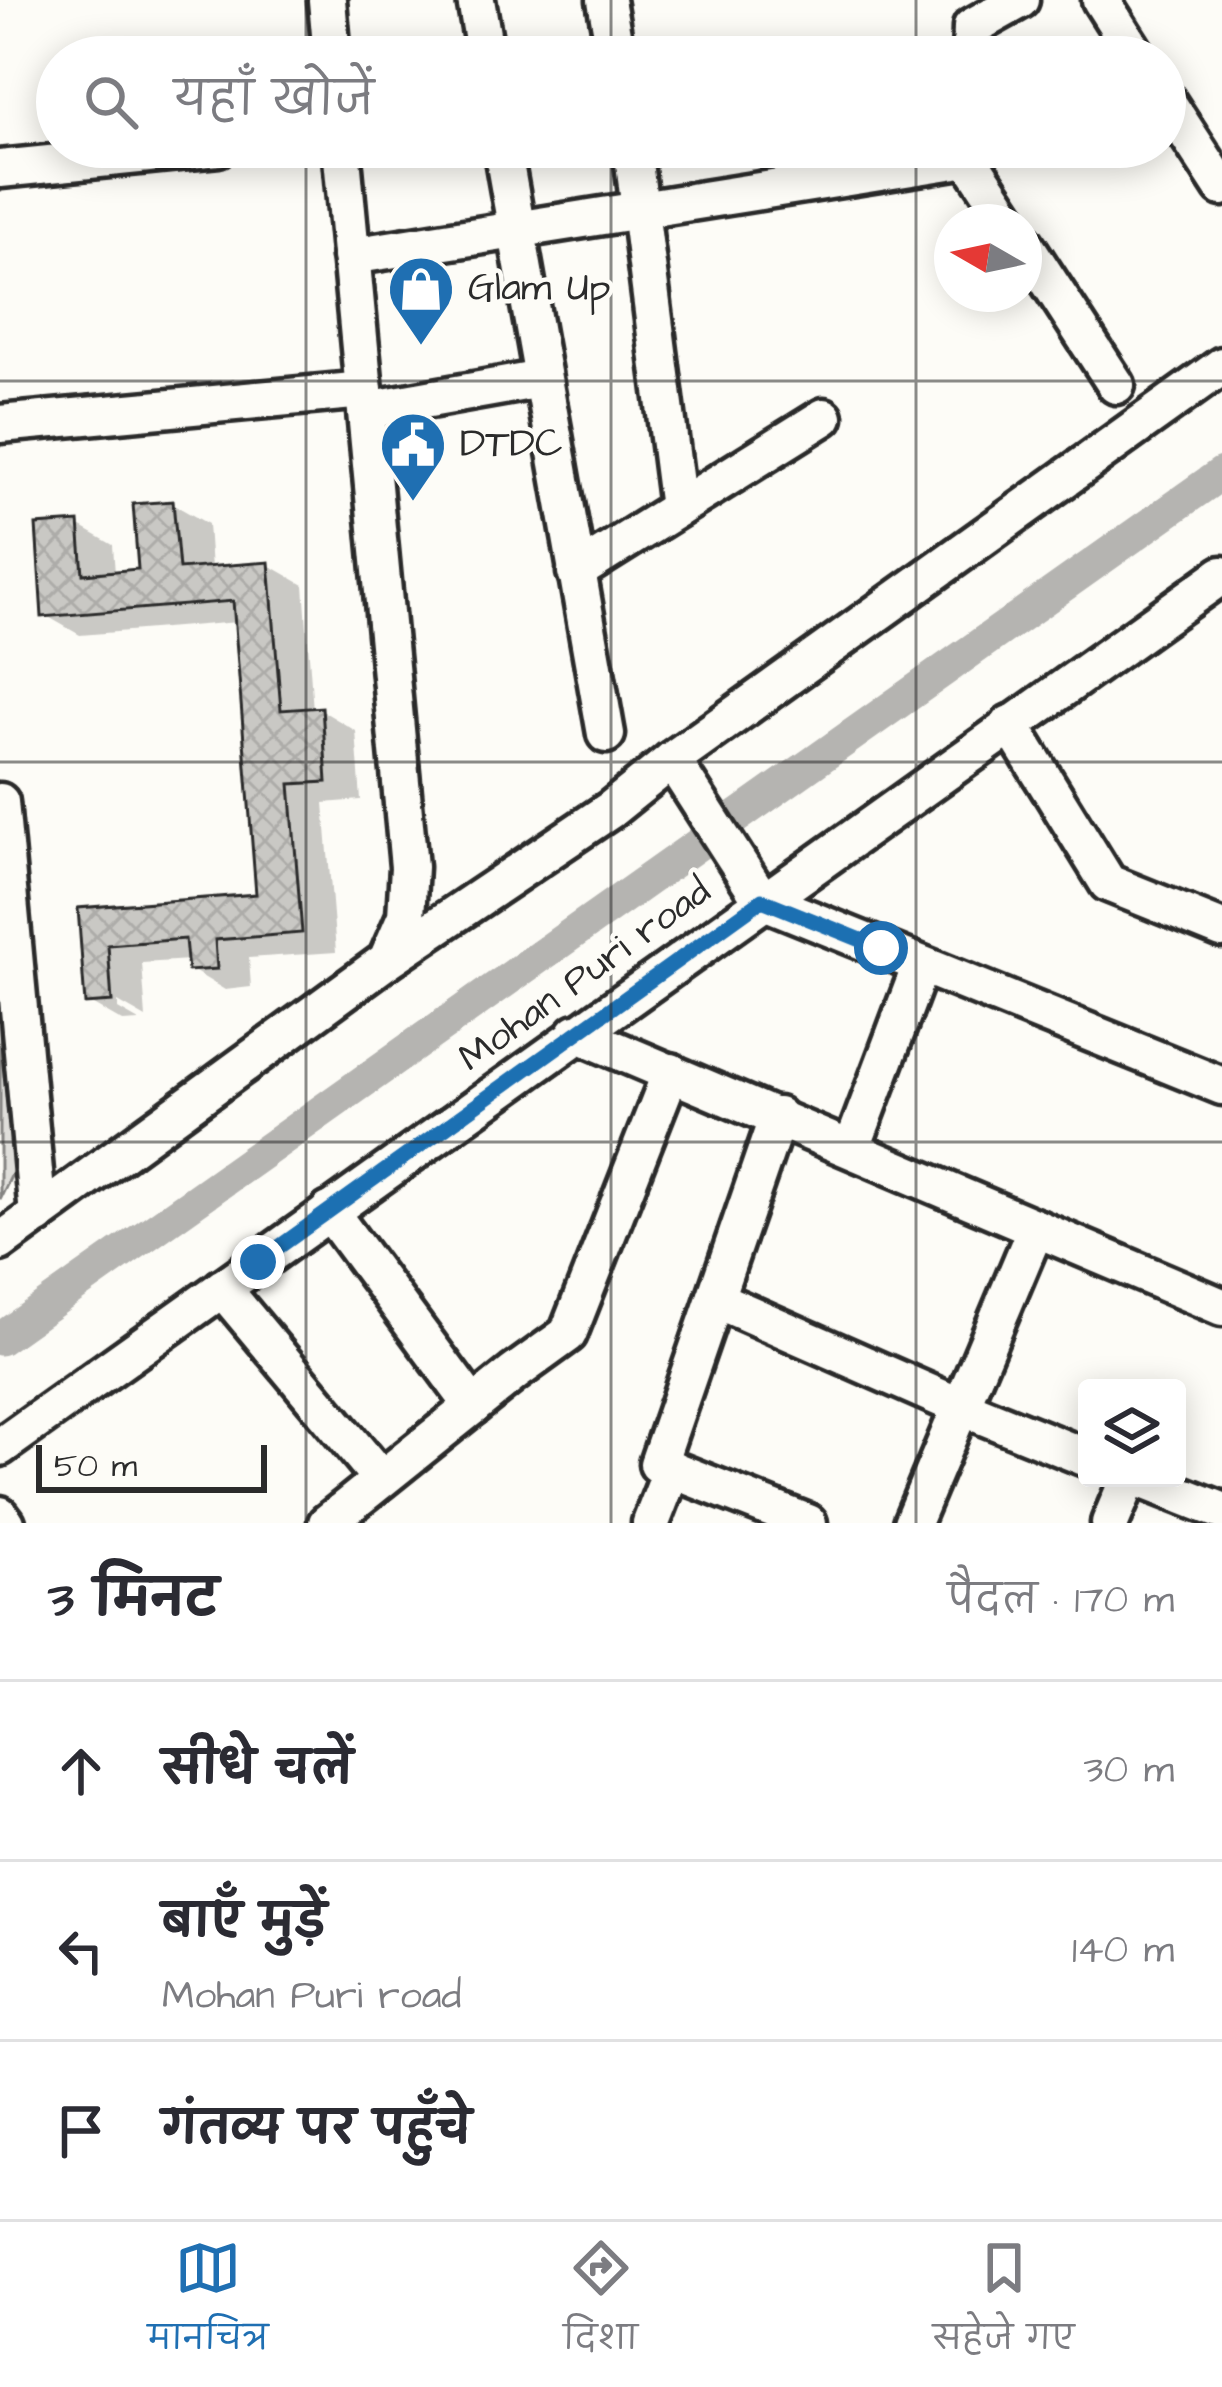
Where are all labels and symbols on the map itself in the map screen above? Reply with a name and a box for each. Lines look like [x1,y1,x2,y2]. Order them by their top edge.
north arrow [934,204,1042,312]
shop icon: Glam Up [386,254,456,348]
place label: Glam Up [468,262,611,316]
public building icon: DTDC [378,410,448,504]
place label: DTDC [460,418,563,472]
street label: Mohan Puri road [448,865,722,1085]
route start [854,921,908,975]
route end [231,1235,285,1289]
scale bar [36,1439,267,1492]

